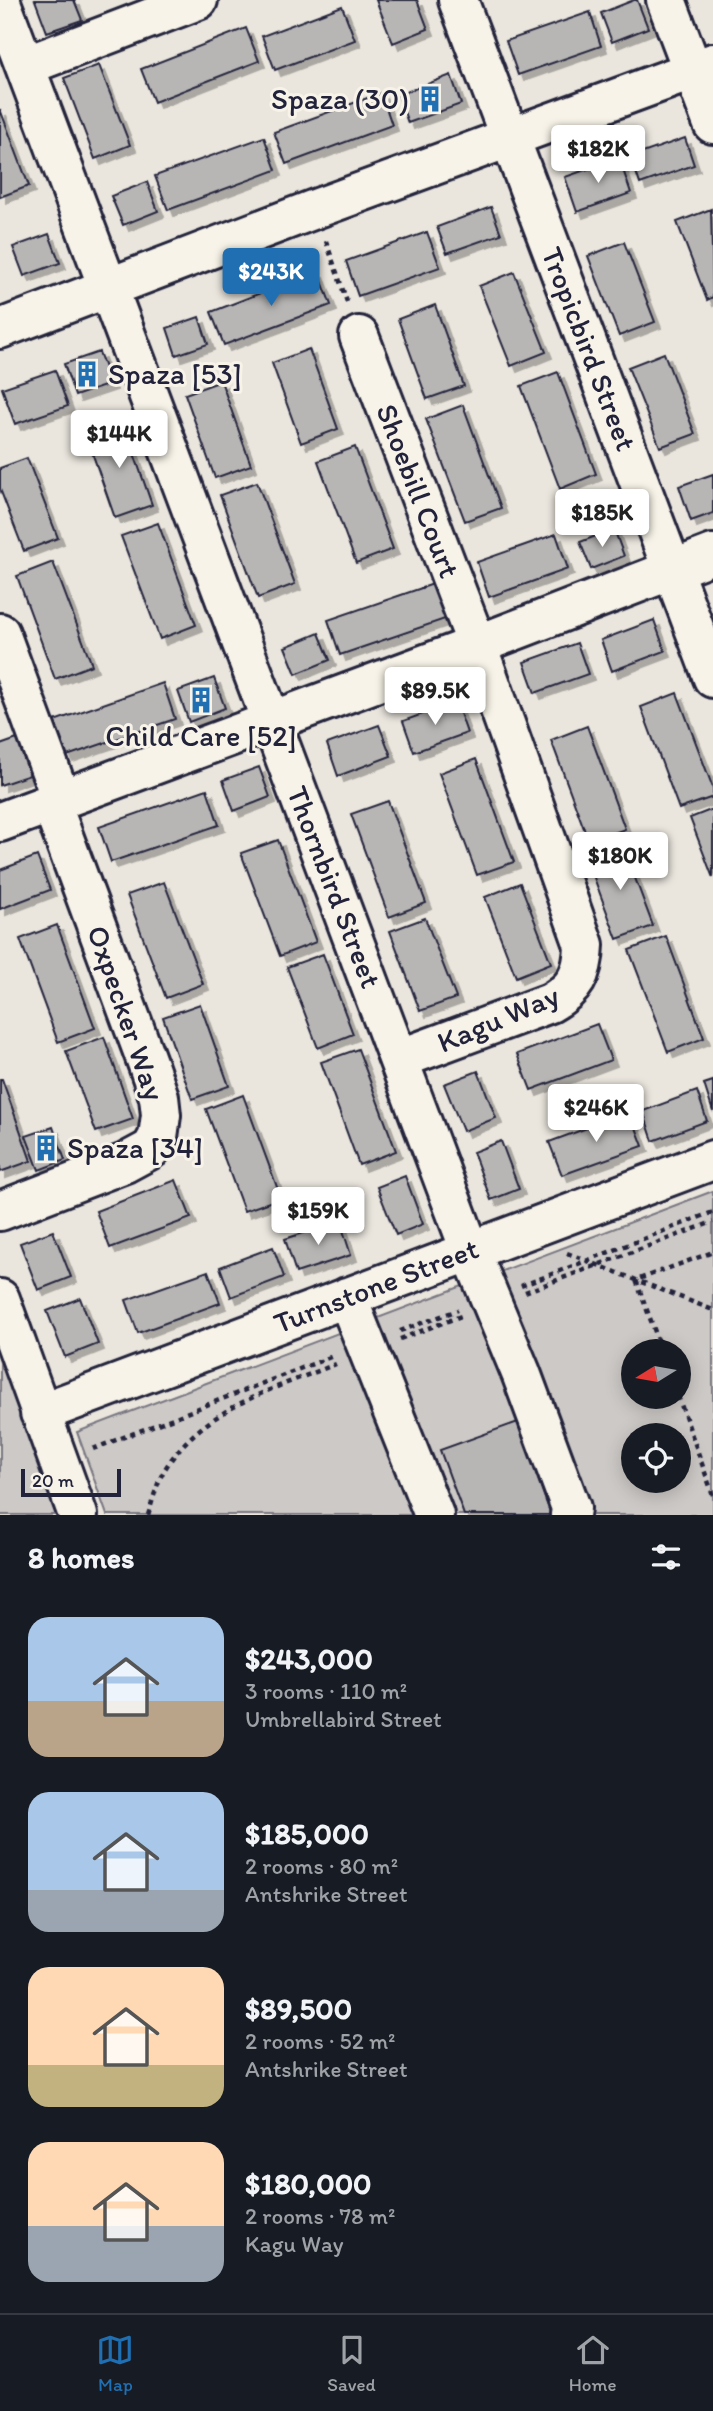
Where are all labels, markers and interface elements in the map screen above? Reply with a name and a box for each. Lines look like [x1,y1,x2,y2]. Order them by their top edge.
place label: Spaza (30) [271,80,409,117]
building icon: Spaza (30) [415,84,445,114]
pin: $182K [549,125,647,185]
text: $182K [567,134,629,162]
street label: Tropicbird Street [534,242,645,456]
pin: $243K [222,248,320,308]
text: $243K [239,257,303,285]
place label: Spaza [53] [108,355,242,392]
building icon: Spaza [53] [72,359,102,389]
street label: Shoebill Court [368,399,469,583]
pin: $144K [70,410,168,470]
text: $144K [87,419,151,447]
pin: $185K [553,490,651,549]
text: $185K [571,498,633,526]
pin: $89.5K [378,668,492,727]
text: $89.5K [401,676,469,704]
building icon: Child Care [52] [186,685,216,715]
place label: Child Care [52] [105,717,297,754]
street label: Thornbird Street [279,780,390,993]
pin: $180K [571,832,669,892]
text: $180K [588,841,652,869]
street label: Oxpecker Way [79,920,174,1105]
street label: Kagu Way [431,976,564,1061]
pin: $246K [547,1084,645,1144]
text: $246K [564,1093,628,1121]
place label: Spaza [34] [67,1129,203,1166]
building icon: Spaza [34] [31,1133,61,1163]
pin: $159K [269,1188,367,1247]
text: $159K [287,1196,349,1224]
street label: Turnstone Street [268,1230,483,1342]
north arrow [621,1339,691,1409]
map controls [621,1339,691,1493]
button: locate [621,1423,691,1493]
scale bar [21,1466,121,1498]
text: 20 m [32,1469,74,1492]
icon: filters [647,1538,685,1576]
text: 8 homes [28,1539,135,1576]
text: $243,000 [245,1640,373,1677]
icon: home [84,1645,168,1729]
text: 3 rooms · 110 m² [245,1677,407,1705]
text: Umbrellabird Street [245,1705,442,1733]
text: $185,000 [245,1815,369,1852]
icon: home [84,1820,168,1904]
text: 2 rooms · 80 m² [245,1852,398,1880]
text: Antshrike Street [245,1880,408,1908]
text: $89,500 [245,1990,352,2027]
icon: home [84,1995,168,2079]
text: 2 rooms · 52 m² [245,2027,395,2055]
text: Antshrike Street [245,2055,408,2083]
text: $180,000 [245,2165,372,2202]
icon: home [84,2170,168,2254]
text: 2 rooms · 78 m² [245,2202,395,2230]
text: Kagu Way [245,2230,344,2258]
tab: Map [96,2331,134,2396]
tab: Saved [327,2331,376,2396]
tab: Home [569,2331,617,2396]

